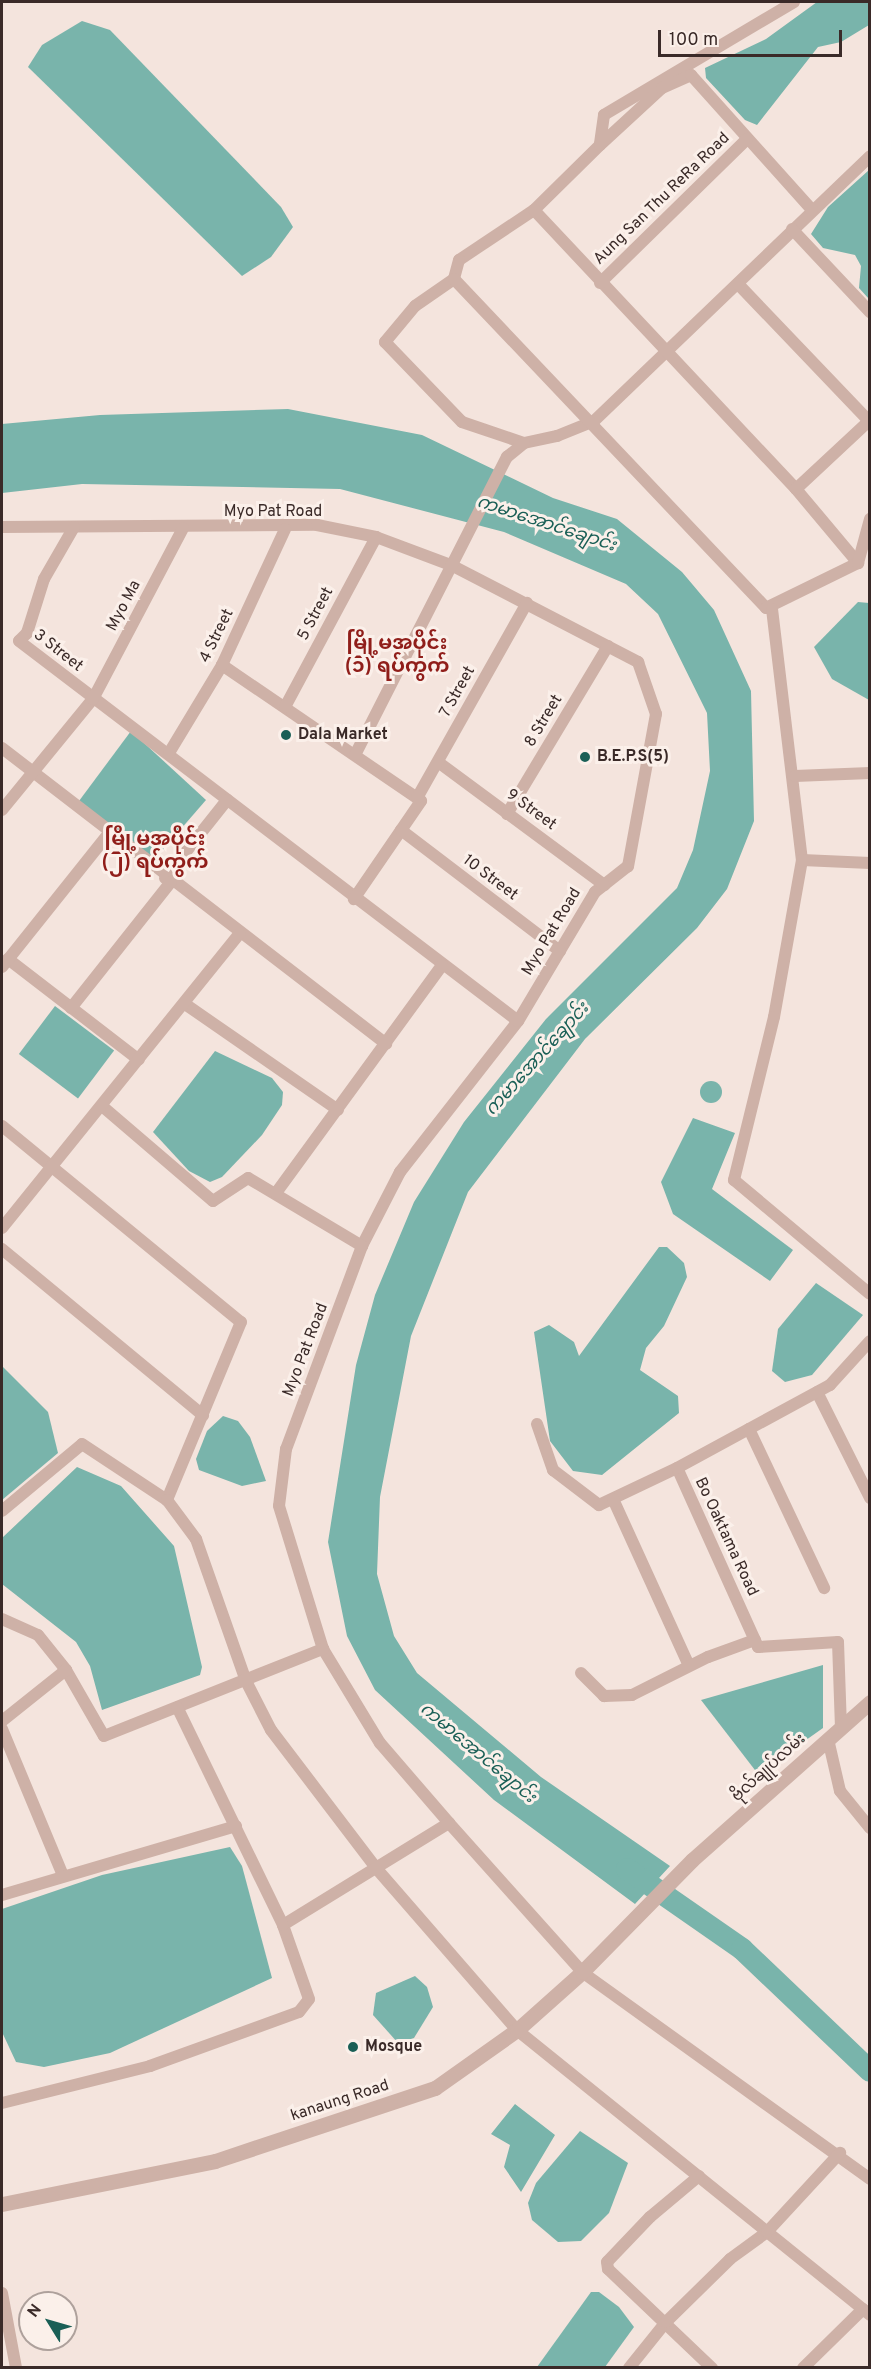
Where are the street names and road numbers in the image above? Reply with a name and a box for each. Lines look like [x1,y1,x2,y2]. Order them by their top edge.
street label: Aung San Thu ReRa Road [590,129,734,269]
street label: Myo Pat Road [224,502,322,522]
street label: Myo Ma [103,577,145,635]
street label: 5 Street [294,584,338,644]
street label: 4 Street [196,606,238,666]
street label: 3 Street [29,626,87,676]
street label: 7 Street [436,663,480,721]
street label: 8 Street [521,691,567,751]
street label: 9 Street [502,785,560,835]
street label: 10 Street [459,851,521,905]
street label: Myo Pat Road [518,885,586,979]
street label: Myo Pat Road [279,1300,333,1400]
street label: Bo Oaktama Road [690,1475,762,1599]
street label: ဗိုလ်ချုပ်လမ်း [728,1730,810,1806]
street label: kanaung Road [288,2076,392,2126]

